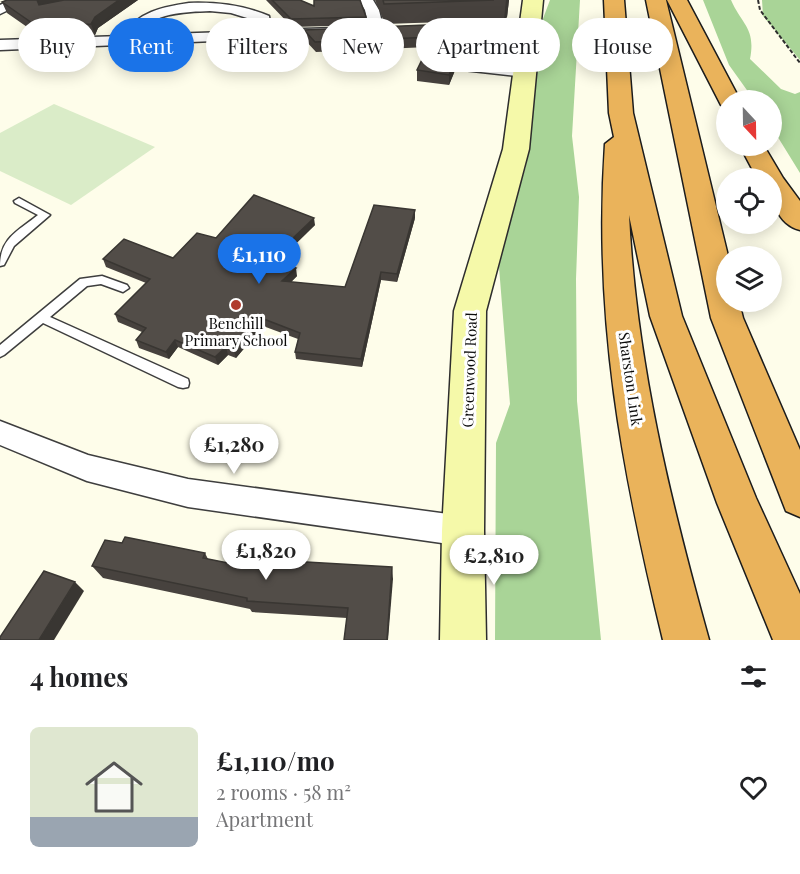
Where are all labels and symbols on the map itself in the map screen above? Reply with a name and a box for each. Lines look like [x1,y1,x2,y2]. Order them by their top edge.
north arrow [716,90,782,156]
pin: £1,110 [210,234,308,285]
marker: Benchill Primary School [229,298,243,312]
street label: Greenwood Road [457,312,481,428]
place label: Benchill Primary School [184,313,288,350]
street label: Sharston Link [615,331,648,428]
pin: £1,280 [185,424,283,475]
pin: £1,820 [217,530,315,581]
pin: £2,810 [445,535,543,586]

